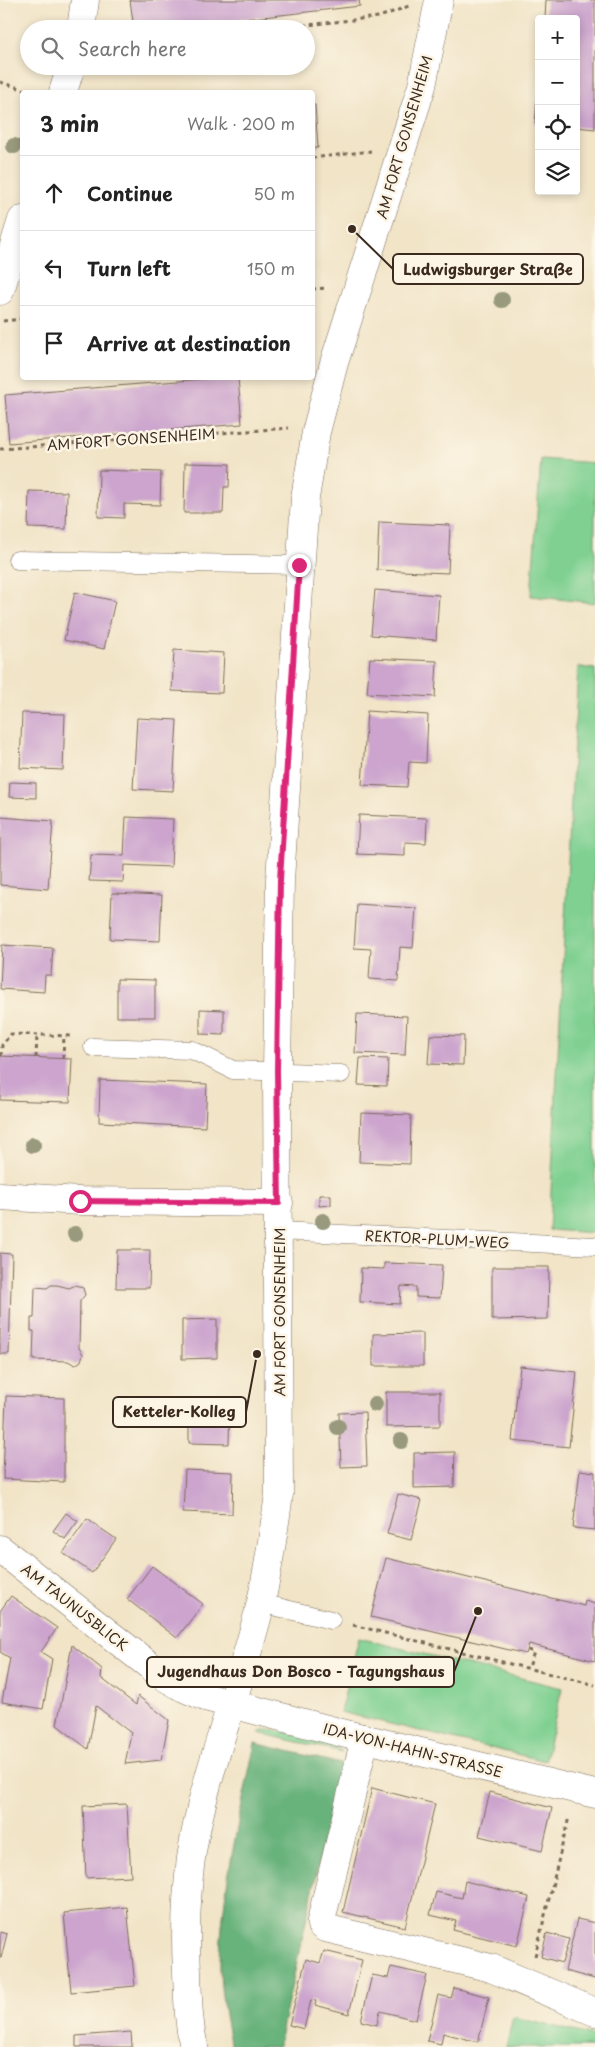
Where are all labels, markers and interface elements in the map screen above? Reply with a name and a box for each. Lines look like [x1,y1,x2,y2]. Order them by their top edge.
map controls [535,15,580,195]
button: + [535,15,580,60]
search box [20,20,315,75]
icon: search [38,34,66,62]
text: Search here [78,34,187,62]
street label: AM FORT GONSENHEIM [371,53,437,221]
button: − [535,60,580,105]
button: locate [535,105,580,150]
text: 3 min [40,107,99,139]
text: Walk · 200 m [187,111,295,135]
button: layers [535,150,580,195]
icon: ahead [40,179,68,207]
text: Continue [87,179,173,207]
text: 50 m [254,181,295,205]
icon: left [40,254,68,282]
text: Turn left [87,254,171,282]
callout: Ludwigsburger Straße [393,254,583,284]
text: 150 m [247,256,295,280]
text: Ludwigsburger Straße [403,257,573,280]
icon: arrive [40,329,68,357]
text: Arrive at destination [87,329,291,357]
street label: AM FORT GONSENHEIM [46,423,216,455]
route end [288,554,311,577]
route start [69,1190,92,1213]
street label: REKTOR-PLUM-WEG [364,1225,510,1253]
street label: AM FORT GONSENHEIM [269,1228,290,1396]
callout: Ketteler-Kolleg [113,1397,246,1427]
text: Ketteler-Kolleg [122,1399,236,1422]
street label: AM TAUNUSBLICK [17,1558,133,1656]
callout: Jugendhaus Don Bosco - Tagungshaus [147,1657,454,1687]
text: Jugendhaus Don Bosco - Tagungshaus [157,1659,445,1682]
street label: IDA-VON-HAHN-STRASSE [321,1718,505,1782]

